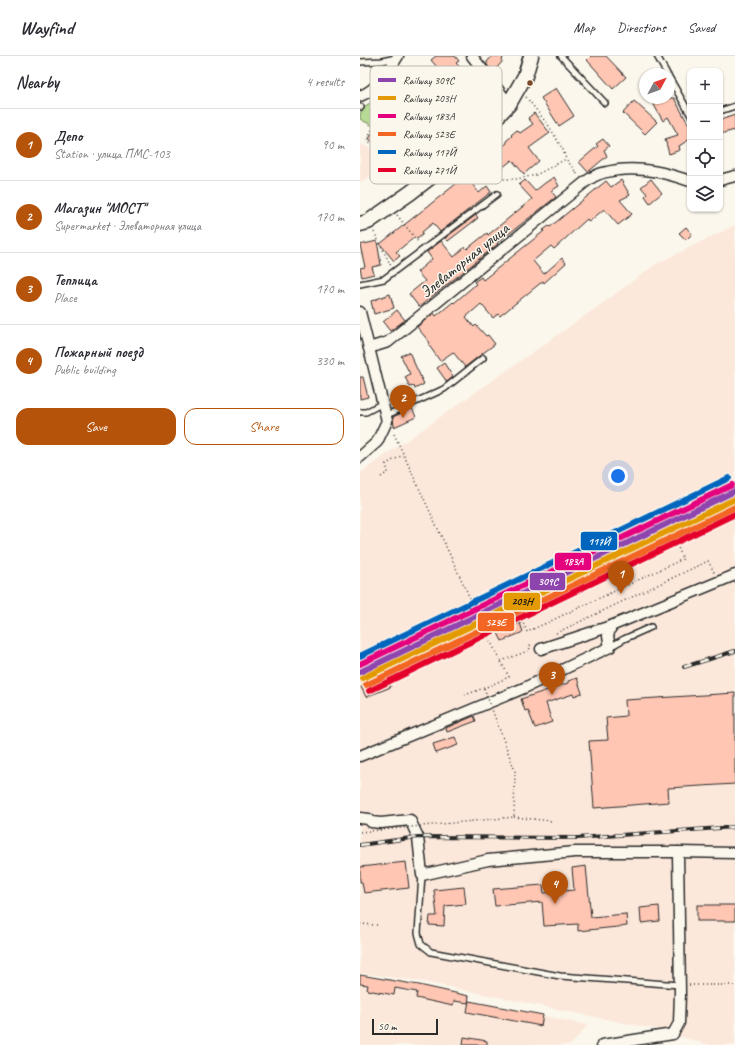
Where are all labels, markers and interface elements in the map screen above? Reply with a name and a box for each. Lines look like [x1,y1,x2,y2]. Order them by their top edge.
text: Wayfind [20,16,73,40]
text: Map [574,19,595,36]
text: Directions [617,19,666,36]
text: Saved [688,19,715,36]
legend [370,66,502,184]
north arrow [639,68,675,104]
map controls [687,68,723,212]
button: + [687,68,723,104]
text: Nearby [16,72,59,93]
text: Railway 309С [403,73,456,87]
text: 4 results [306,74,344,90]
unlabelled marker [525,78,535,88]
text: Railway 203Н [403,91,457,105]
button: − [687,104,723,140]
text: Railway 183А [403,109,455,123]
text: Депо [54,127,83,146]
text: Railway 523Е [403,127,456,141]
text: 1 [26,137,32,153]
text: 90 m [322,137,344,153]
button: locate [687,140,723,176]
text: Railway 117Й [403,145,458,159]
text: Station · улица ПМС-103 [54,146,170,162]
text: Railway 271Й [403,163,458,177]
button: layers [687,176,723,212]
text: Магазин "МОСТ" [54,199,146,218]
text: 2 [26,209,32,225]
text: 170 m [316,209,344,225]
street label: Элеваторная улица [416,217,514,303]
text: Supermarket · Элеваторная улица [54,218,201,234]
text: Теплица [54,271,97,290]
text: 3 [26,281,32,297]
text: 170 m [316,281,344,297]
text: Place [54,290,77,306]
text: Пожарный поезд [54,343,143,362]
text: 4 [26,353,32,369]
text: 330 m [316,353,344,369]
text: Public building [54,362,116,378]
pin: 2 [390,385,416,418]
button: Save [16,408,176,445]
button: Share [184,408,344,445]
your location [608,466,628,486]
line badge: 117Й [580,531,618,551]
text: 117Й [588,534,612,548]
line badge: 183А [554,552,592,571]
text: 183А [563,554,585,568]
pin: 1 [608,561,634,594]
line badge: 309С [529,572,566,591]
text: 309С [538,574,560,588]
line badge: 203Н [503,592,541,611]
text: 203Н [511,594,535,608]
line badge: 523Е [477,612,515,632]
text: 523Е [486,615,508,629]
pin: 3 [539,662,565,695]
pin: 4 [542,871,568,904]
scale bar [372,1017,438,1036]
text: 50 m [378,1019,397,1033]

